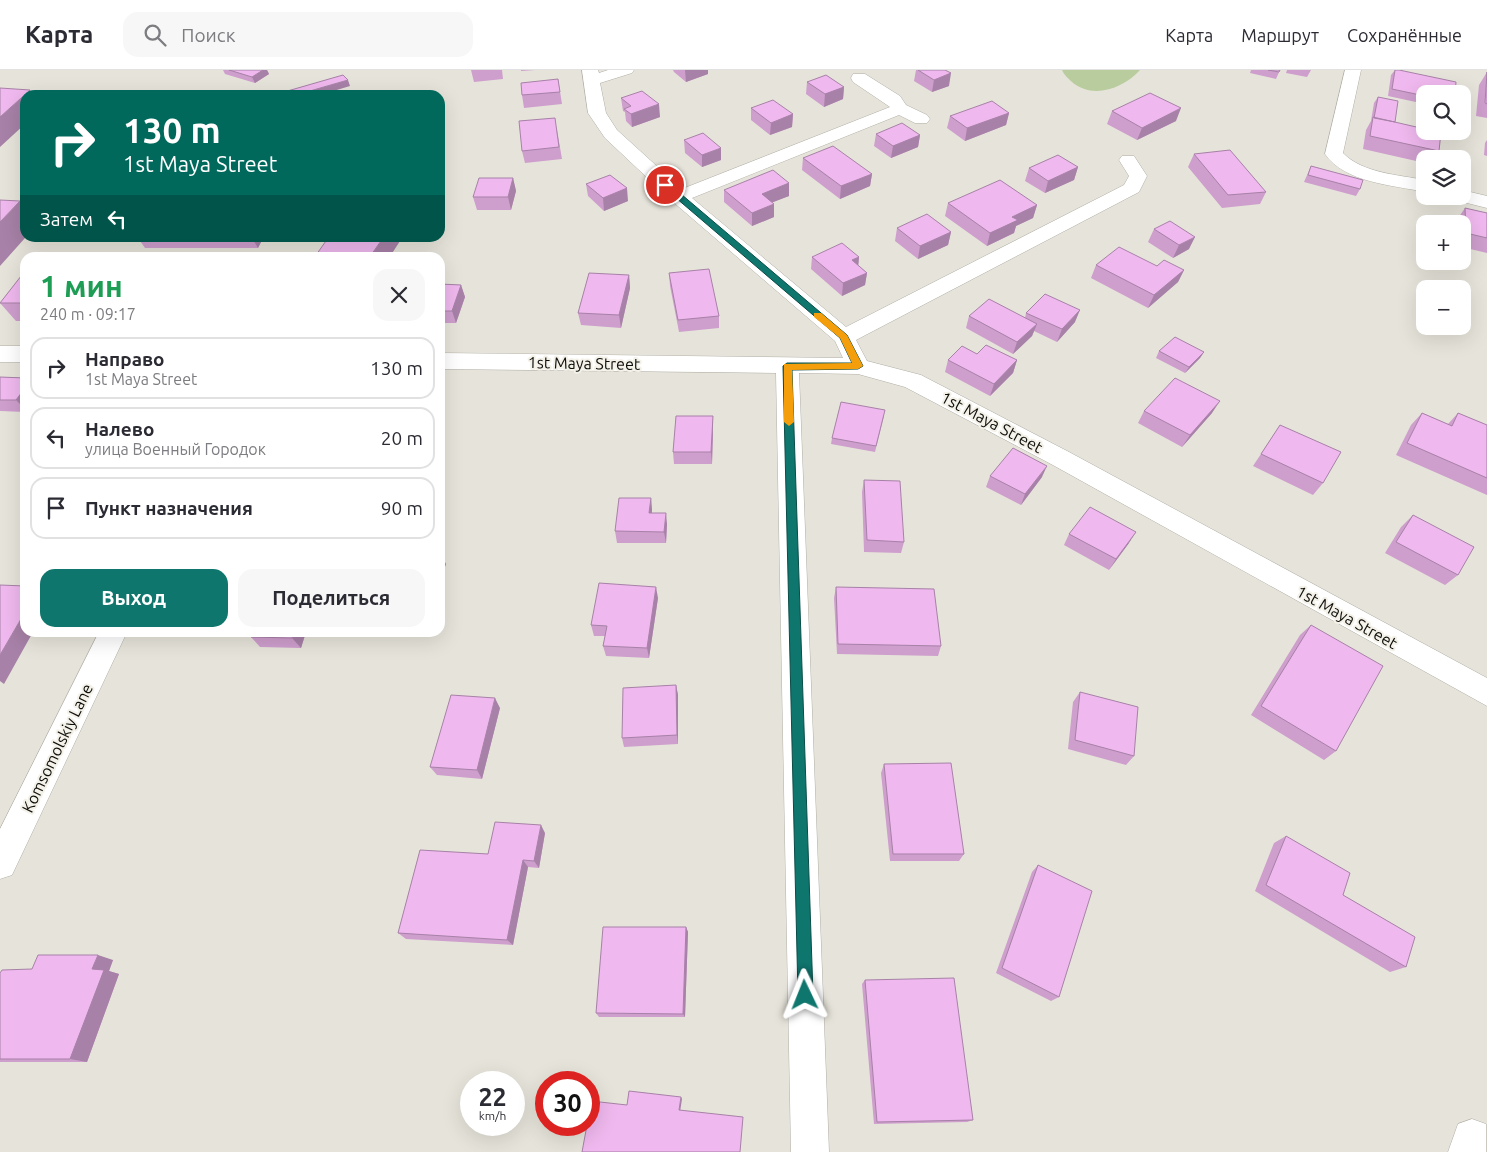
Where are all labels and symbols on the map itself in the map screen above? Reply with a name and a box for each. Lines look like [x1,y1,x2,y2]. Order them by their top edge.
pin [644,164,686,206]
street label: 1st Maya Street [528,353,641,373]
street label: 1st Maya Street [938,388,1046,457]
street label: 1st Maya Street [1294,582,1401,652]
street label: Komsomolskiy Lane [18,681,96,815]
position arrow [778,968,830,1020]
speed limit sign: 30 [535,1071,600,1136]

